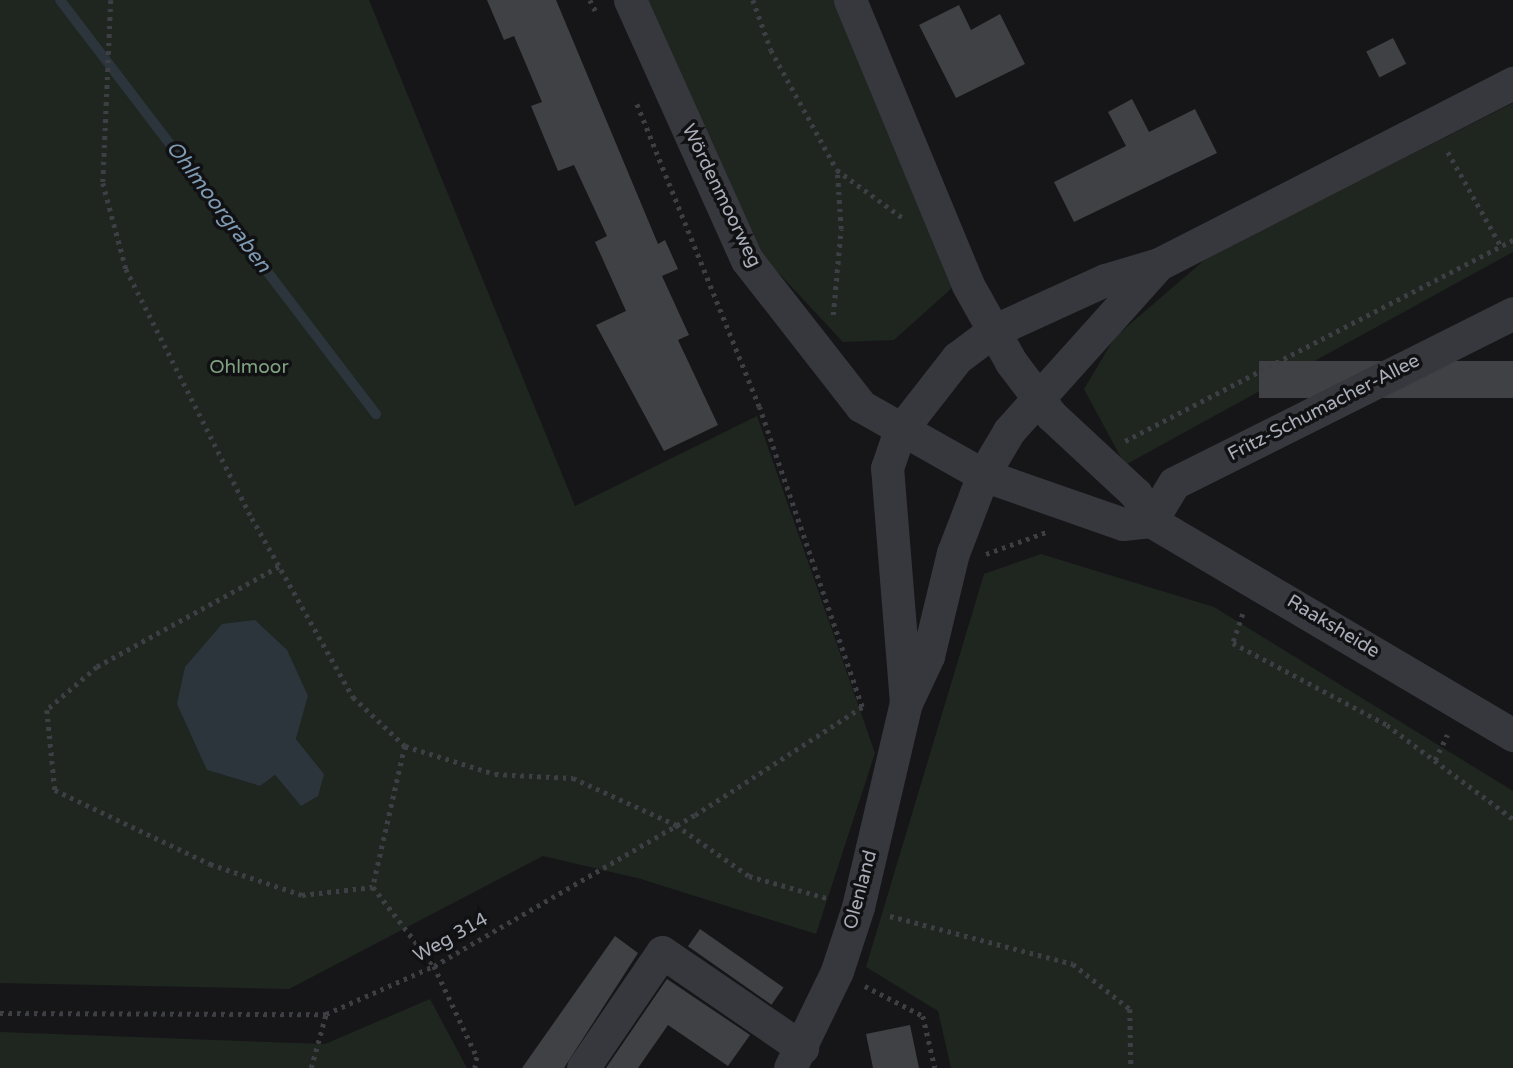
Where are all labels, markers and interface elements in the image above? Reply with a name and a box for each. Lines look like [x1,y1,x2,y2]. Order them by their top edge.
street label: Wördenmoorweg [676,121,766,271]
water label: Ohlmoorgraben [160,136,276,278]
street label: Fritz-Schumacher-Allee [1224,350,1424,466]
park label: Ohlmoor [209,357,289,379]
street label: Raaksheide [1283,590,1383,664]
street label: Olenland [839,848,883,932]
street label: Weg 314 [410,908,492,968]

